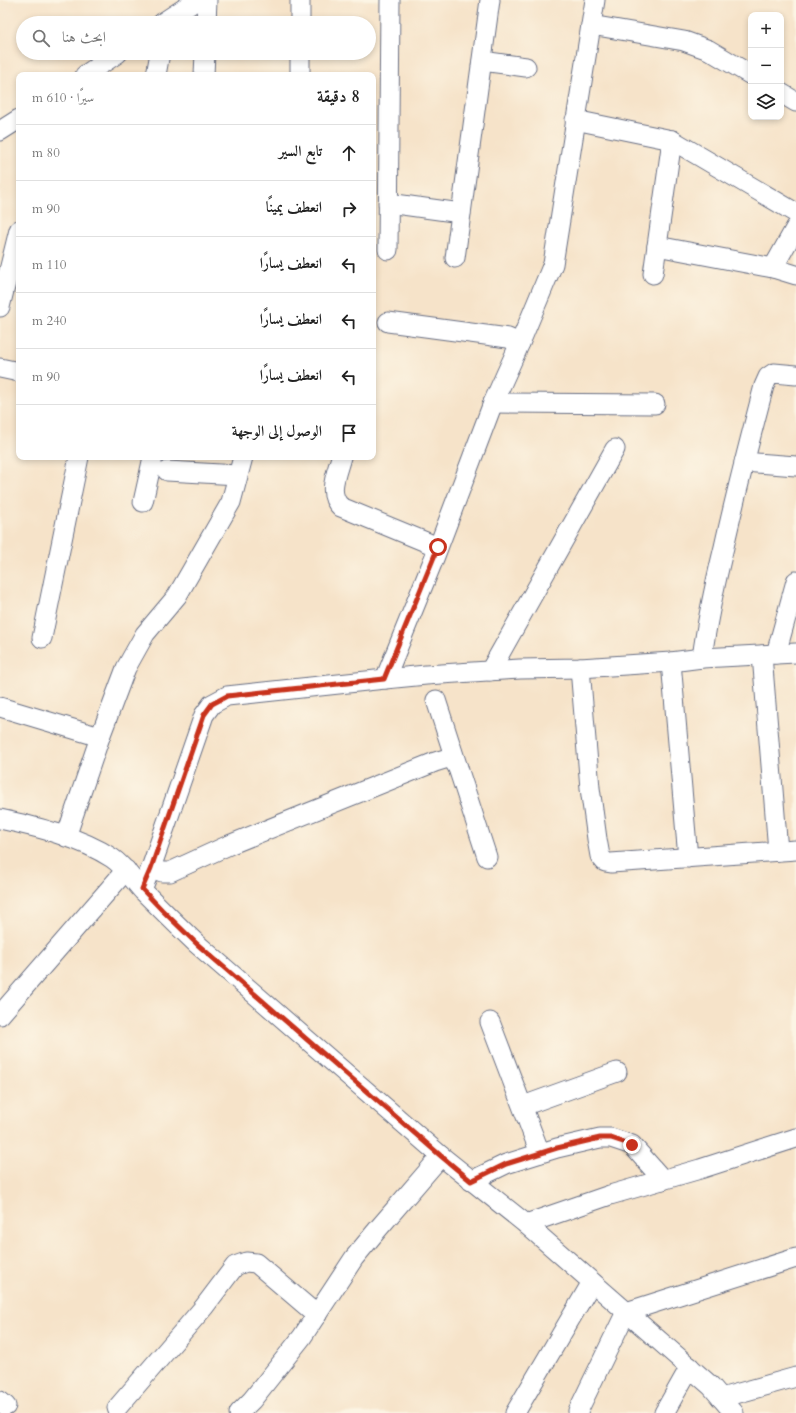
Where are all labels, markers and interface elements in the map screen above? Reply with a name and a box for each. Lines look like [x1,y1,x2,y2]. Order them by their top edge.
map controls [748,12,784,120]
button: + [748,12,784,48]
search box [16,16,376,60]
icon: search [30,27,52,49]
text: ابحث هنا [62,27,106,47]
button: − [748,48,784,84]
button: layers [748,84,784,120]
text: 8 دقيقة [317,85,360,108]
text: سيرًا · 610 m [32,89,94,107]
text: تابع السير [279,141,322,161]
icon: ahead [338,142,360,164]
text: 80 m [32,144,60,162]
text: انعطف يمينًا [266,197,322,217]
icon: right [338,198,360,220]
text: 90 m [32,200,60,218]
text: انعطف يسارًا [260,253,322,273]
icon: left [338,254,360,276]
text: 110 m [32,256,66,274]
text: انعطف يسارًا [260,309,322,329]
icon: left [338,310,360,332]
text: 240 m [32,312,66,330]
text: انعطف يسارًا [260,365,322,385]
icon: left [338,366,360,388]
text: 90 m [32,368,60,386]
text: الوصول إلى الوجهة [232,421,322,441]
icon: arrive [338,422,360,444]
route start [429,538,447,556]
route end [623,1136,641,1154]

